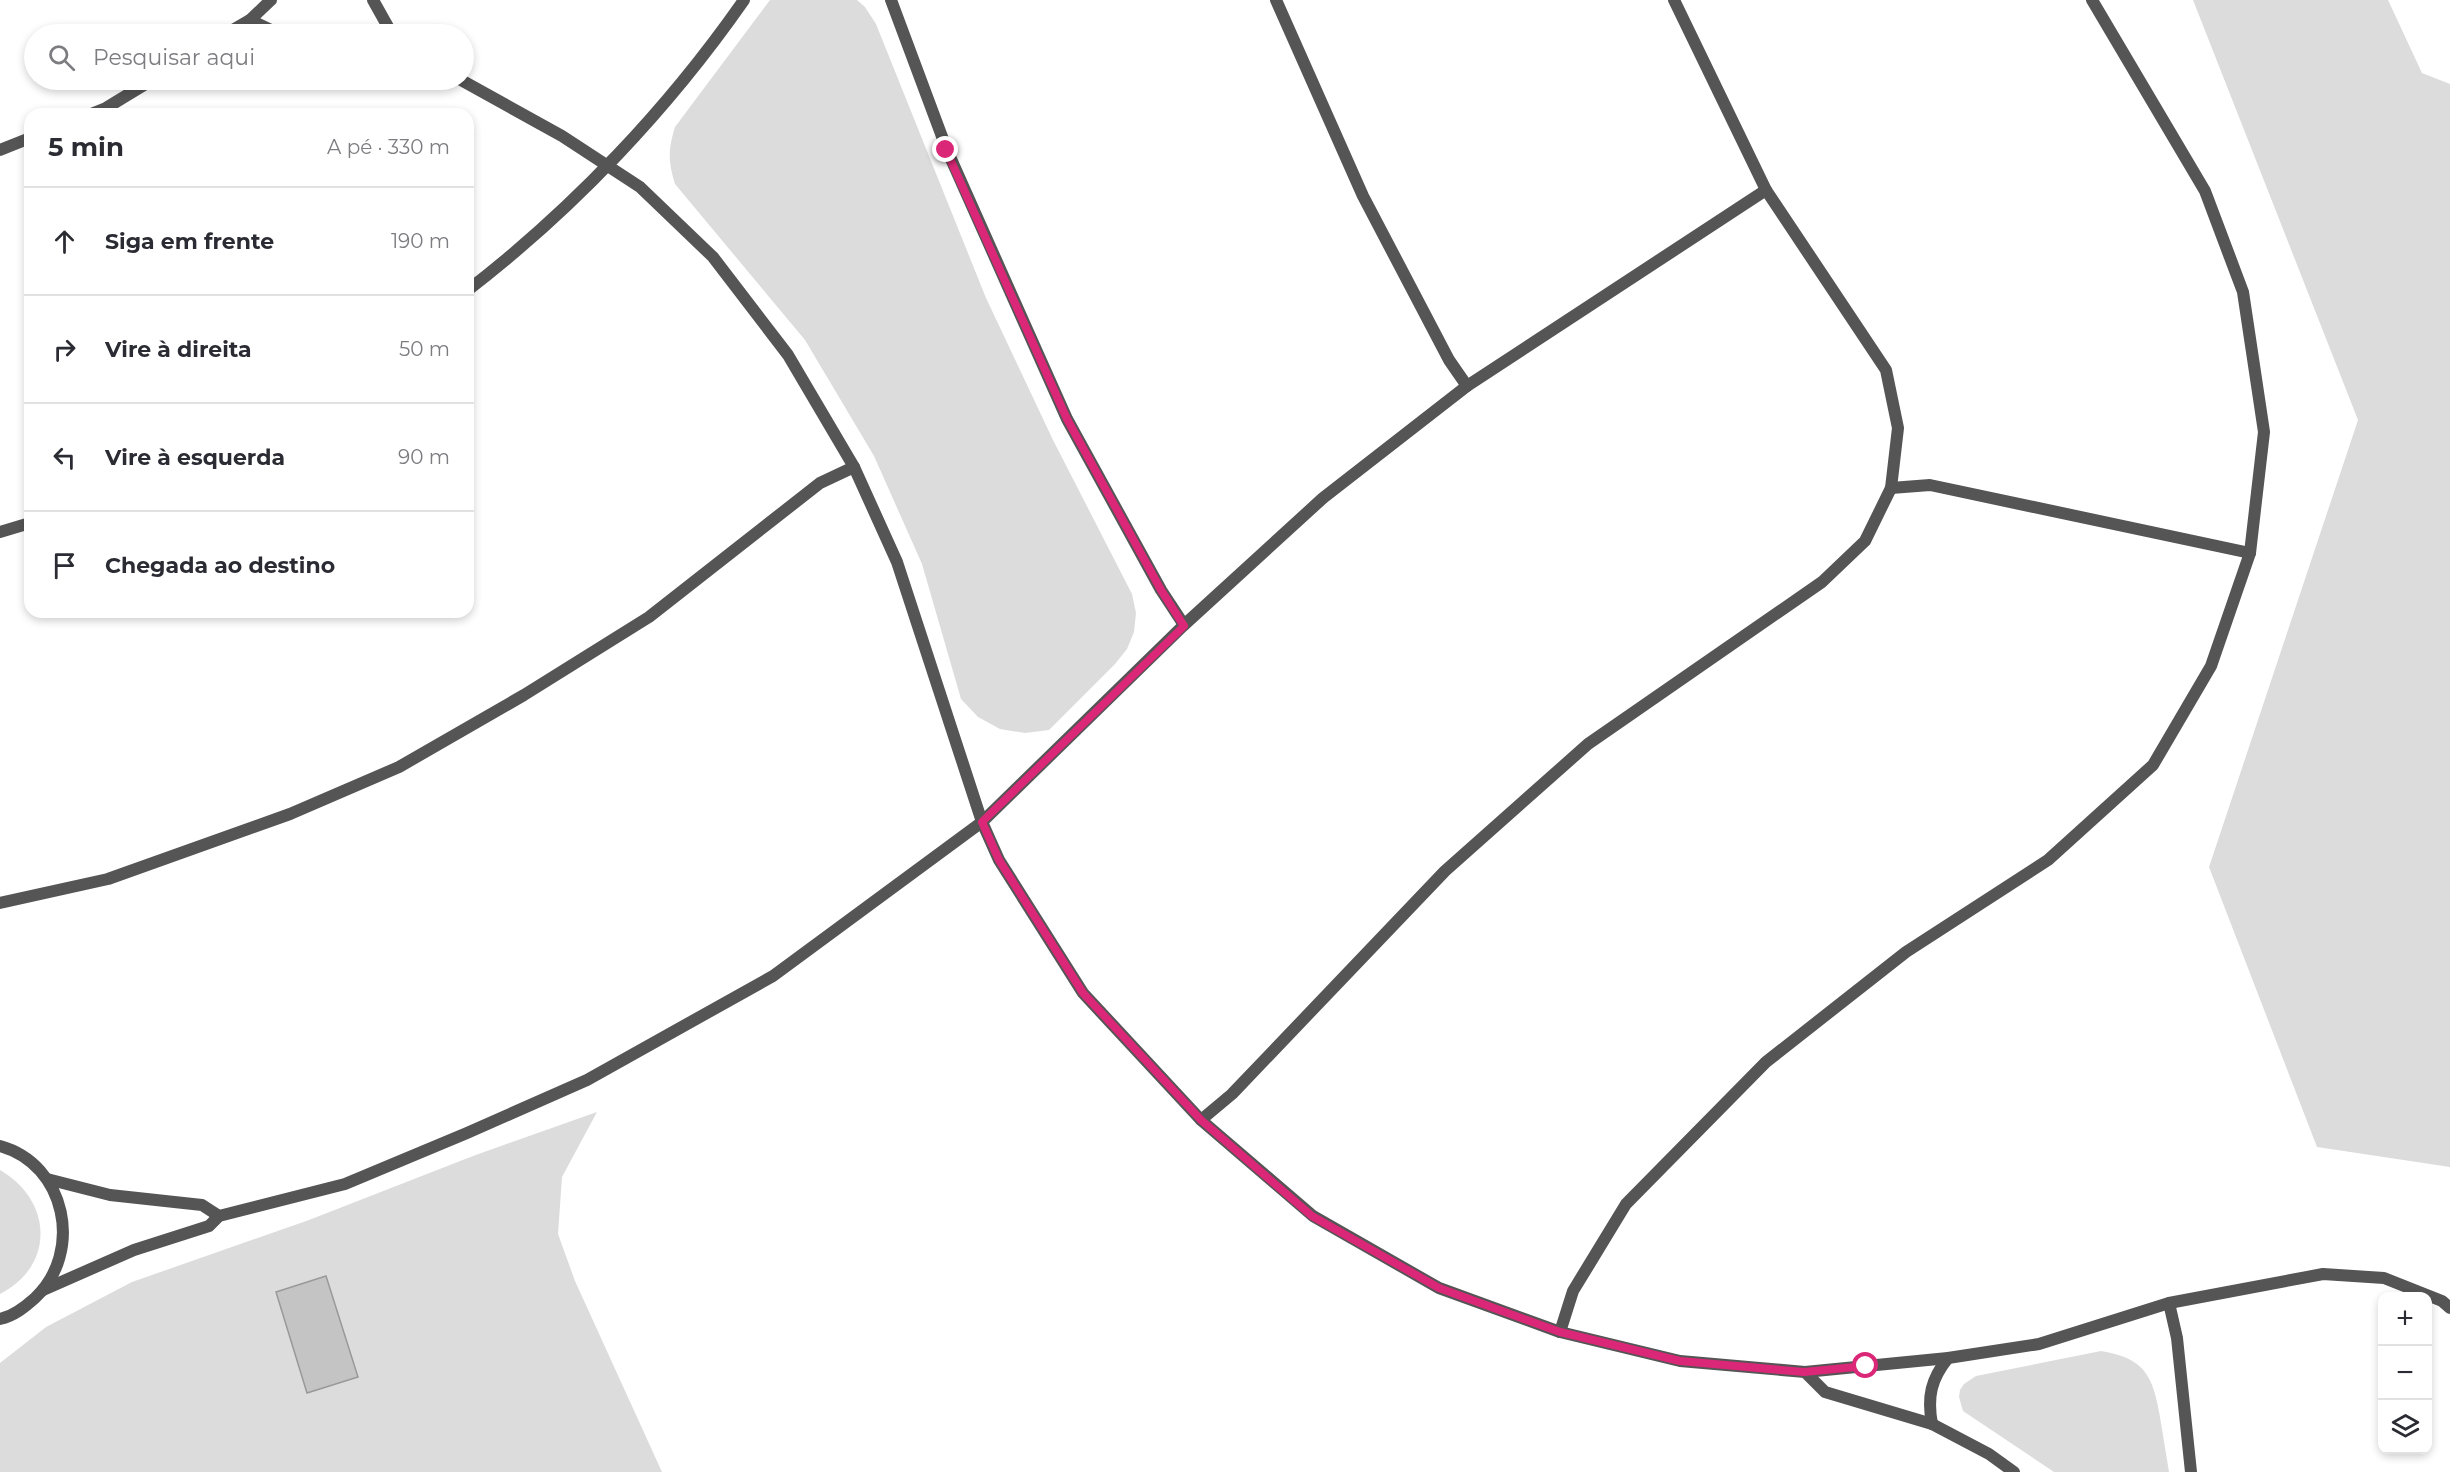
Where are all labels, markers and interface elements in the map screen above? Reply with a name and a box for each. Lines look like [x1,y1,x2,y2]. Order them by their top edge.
search box [24,24,474,90]
icon: search [45,41,78,74]
text: Pesquisar aqui [93,44,255,71]
text: 5 min [48,131,124,163]
text: A pé · 330 m [327,135,450,159]
route end [932,136,958,162]
icon: ahead [48,225,81,258]
text: Siga em frente [105,228,274,255]
text: 190 m [391,229,450,253]
icon: right [48,333,81,366]
text: Vire à direita [105,336,252,363]
text: 50 m [399,337,450,361]
icon: left [48,441,81,474]
text: Vire à esquerda [105,444,285,471]
text: 90 m [398,445,450,469]
icon: arrive [48,549,81,582]
text: Chegada ao destino [105,552,335,579]
map controls [2378,1292,2432,1454]
button: + [2378,1292,2432,1346]
button: − [2378,1346,2432,1400]
route start [1852,1352,1878,1378]
button: layers [2378,1400,2432,1454]

